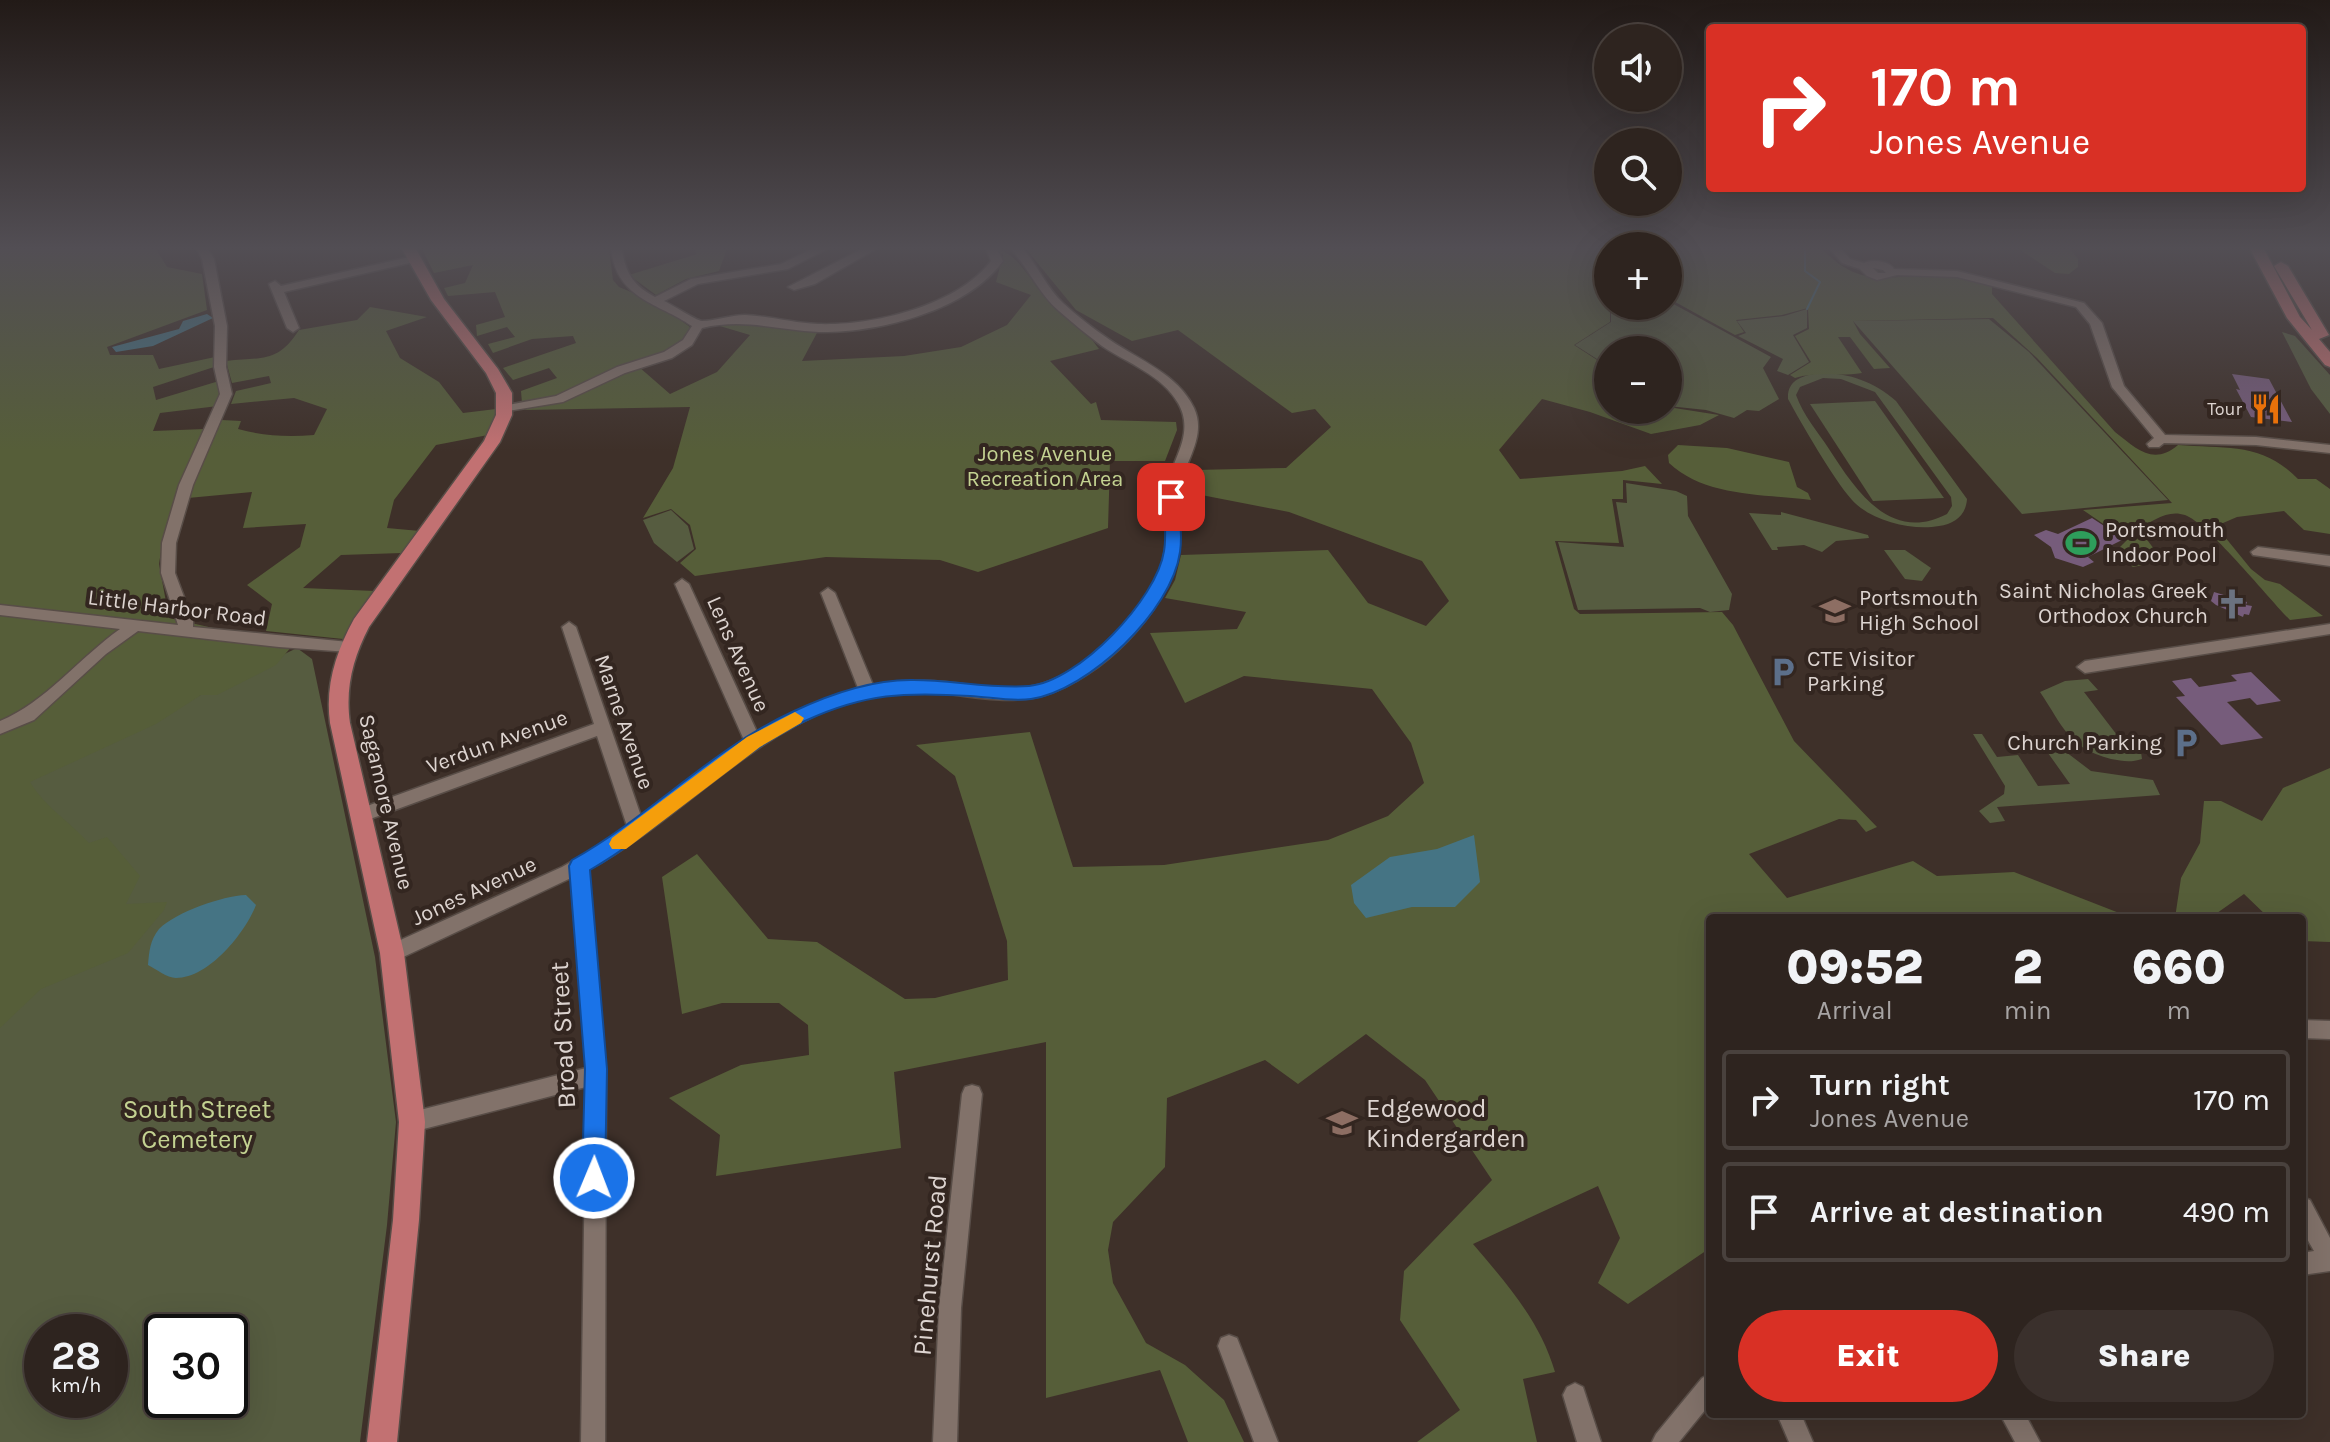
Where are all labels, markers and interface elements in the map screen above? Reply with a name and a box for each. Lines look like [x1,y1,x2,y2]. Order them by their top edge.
map controls [1594,24,1682,424]
button: sound [1594,24,1682,112]
text: 170 m [1870,54,2021,119]
icon: right [1738,56,1842,160]
text: Jones Avenue [1870,121,2090,163]
button: search [1594,128,1682,216]
button: + [1594,232,1682,320]
button: − [1594,336,1682,424]
restaurant icon: Tour [2249,392,2283,426]
place label: Tour [2207,398,2242,420]
park label: Jones Avenue Recreation Area [967,441,1123,492]
pin [1137,463,1205,531]
icon: arrive [1149,475,1193,519]
place label: Portsmouth Indoor Pool [2105,517,2224,568]
sports icon: Portsmouth Indoor Pool [2064,526,2098,560]
place label: Saint Nicholas Greek Orthodox Church [1999,578,2208,629]
street label: Little Harbor Road [86,584,268,632]
place label: Portsmouth High School [1859,585,1979,636]
church icon: Saint Nicholas Greek Orthodox Church [2215,587,2249,621]
street label: Lens Avenue [701,592,775,716]
school or university icon: Portsmouth High School [1818,594,1852,628]
place label: CTE Visitor Parking [1807,646,1914,697]
street label: Marne Avenue [589,651,659,793]
parking icon: CTE Visitor Parking [1766,655,1800,689]
street label: Verdun Avenue [423,704,571,780]
street label: Sagamore Avenue [353,712,419,892]
parking icon: Church Parking [2169,726,2203,760]
place label: Church Parking [2007,730,2163,756]
street label: Jones Avenue [407,851,541,931]
text: 09:52 [1786,939,1923,995]
text: 2 [2012,939,2043,995]
text: 660 [2132,939,2226,995]
street label: Broad Street [544,961,582,1109]
text: Arrival [1817,995,1893,1026]
text: min [2004,995,2051,1026]
text: m [2167,995,2191,1026]
text: Turn right [1810,1067,1950,1103]
icon: right [1742,1078,1786,1122]
text: 170 m [2193,1082,2270,1118]
place label: Edgewood Kindergarden [1366,1093,1526,1154]
park label: South Street Cemetery [123,1094,272,1155]
text: Jones Avenue [1810,1103,1969,1134]
school or university icon: Edgewood Kindergarden [1325,1106,1359,1140]
position arrow [552,1136,636,1220]
street label: Pinehurst Road [907,1173,953,1357]
icon: arrive [1742,1190,1786,1234]
text: Arrive at destination [1810,1194,2104,1230]
text: 490 m [2183,1194,2270,1230]
button: Exit [1738,1310,1998,1402]
button: Share [2014,1310,2274,1402]
speed limit sign: 30 [144,1314,248,1418]
text: 28 [51,1332,101,1379]
text: km/h [51,1374,101,1397]

